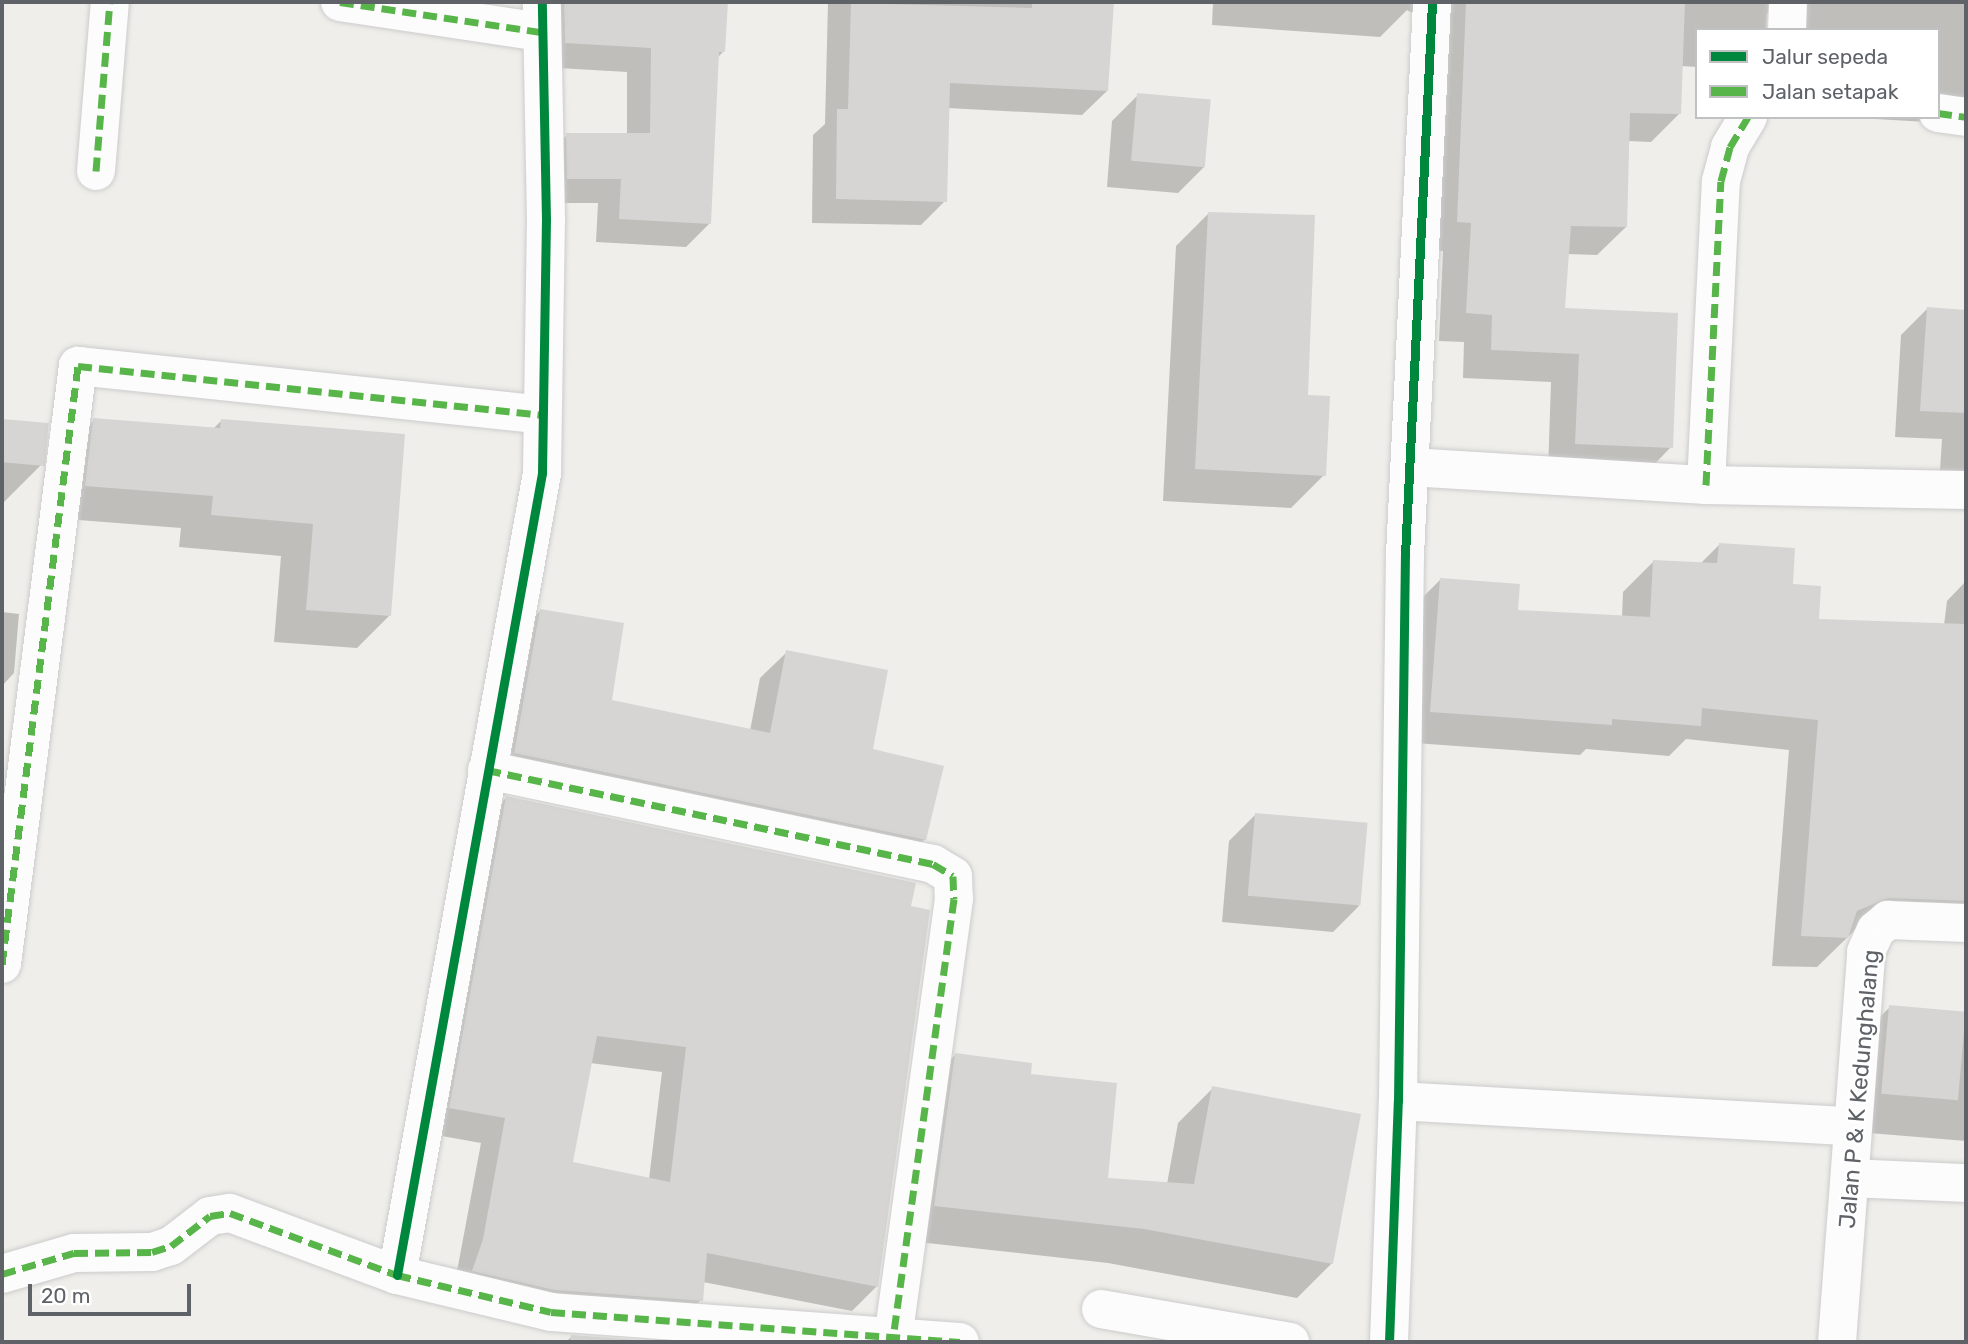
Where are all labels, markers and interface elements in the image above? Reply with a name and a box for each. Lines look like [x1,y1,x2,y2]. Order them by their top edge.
legend [1695,28,1940,119]
text: Jalur sepeda [1762,44,1888,69]
text: Jalan setapak [1762,79,1899,104]
street label: Jalan P & K Kedunghalang [1833,948,1885,1230]
scale bar [32,1270,194,1314]
text: 20 m [41,1283,90,1308]

